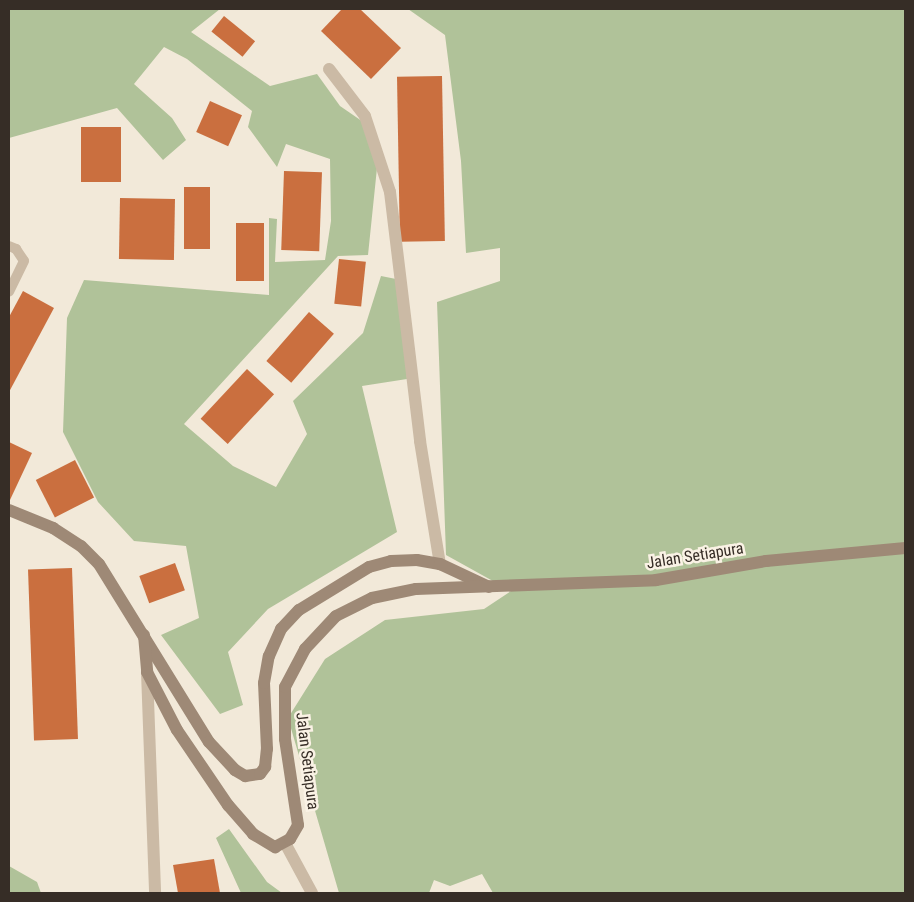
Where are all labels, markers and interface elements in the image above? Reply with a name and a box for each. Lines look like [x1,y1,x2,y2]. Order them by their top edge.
street label: Jalan Setiapura [645,539,745,573]
street label: Jalan Setiapura [292,711,322,811]

